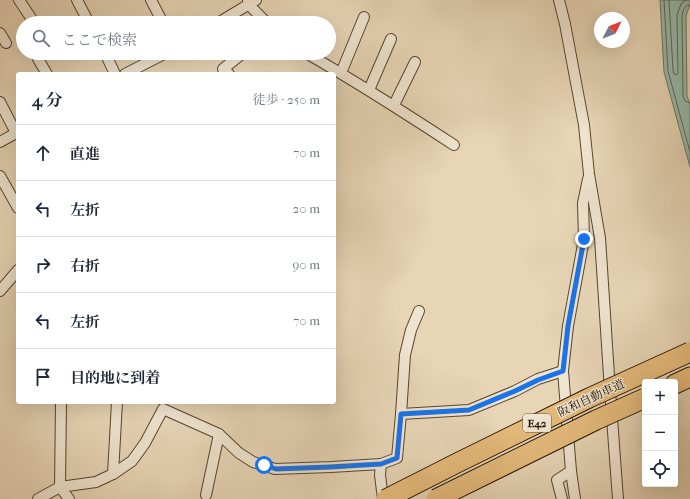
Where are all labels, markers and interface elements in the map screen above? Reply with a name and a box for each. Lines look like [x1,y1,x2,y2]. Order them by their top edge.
north arrow [594,12,630,48]
search box [16,16,336,60]
icon: search [30,27,52,49]
text: ここで検索 [62,31,137,49]
text: 4 分 [32,90,63,110]
text: 徒歩 · 250 m [253,92,320,107]
icon: ahead [32,142,54,164]
text: 直進 [70,145,100,163]
text: 70 m [293,145,320,160]
icon: left [32,198,54,220]
text: 左折 [70,201,100,219]
text: 20 m [293,201,320,216]
route end [575,230,593,248]
icon: right [32,254,54,276]
text: 右折 [70,257,100,275]
text: 90 m [292,257,320,272]
icon: left [32,310,54,332]
text: 左折 [70,313,100,331]
text: 70 m [293,313,320,328]
icon: arrive [32,366,54,388]
text: 目的地に到着 [70,369,160,387]
street label: 阪和自動車道 [555,376,627,420]
map controls [642,379,678,487]
button: + [642,379,678,415]
road number: E42 [523,414,551,432]
button: − [642,415,678,451]
button: locate [642,451,678,487]
route start [255,456,273,474]

